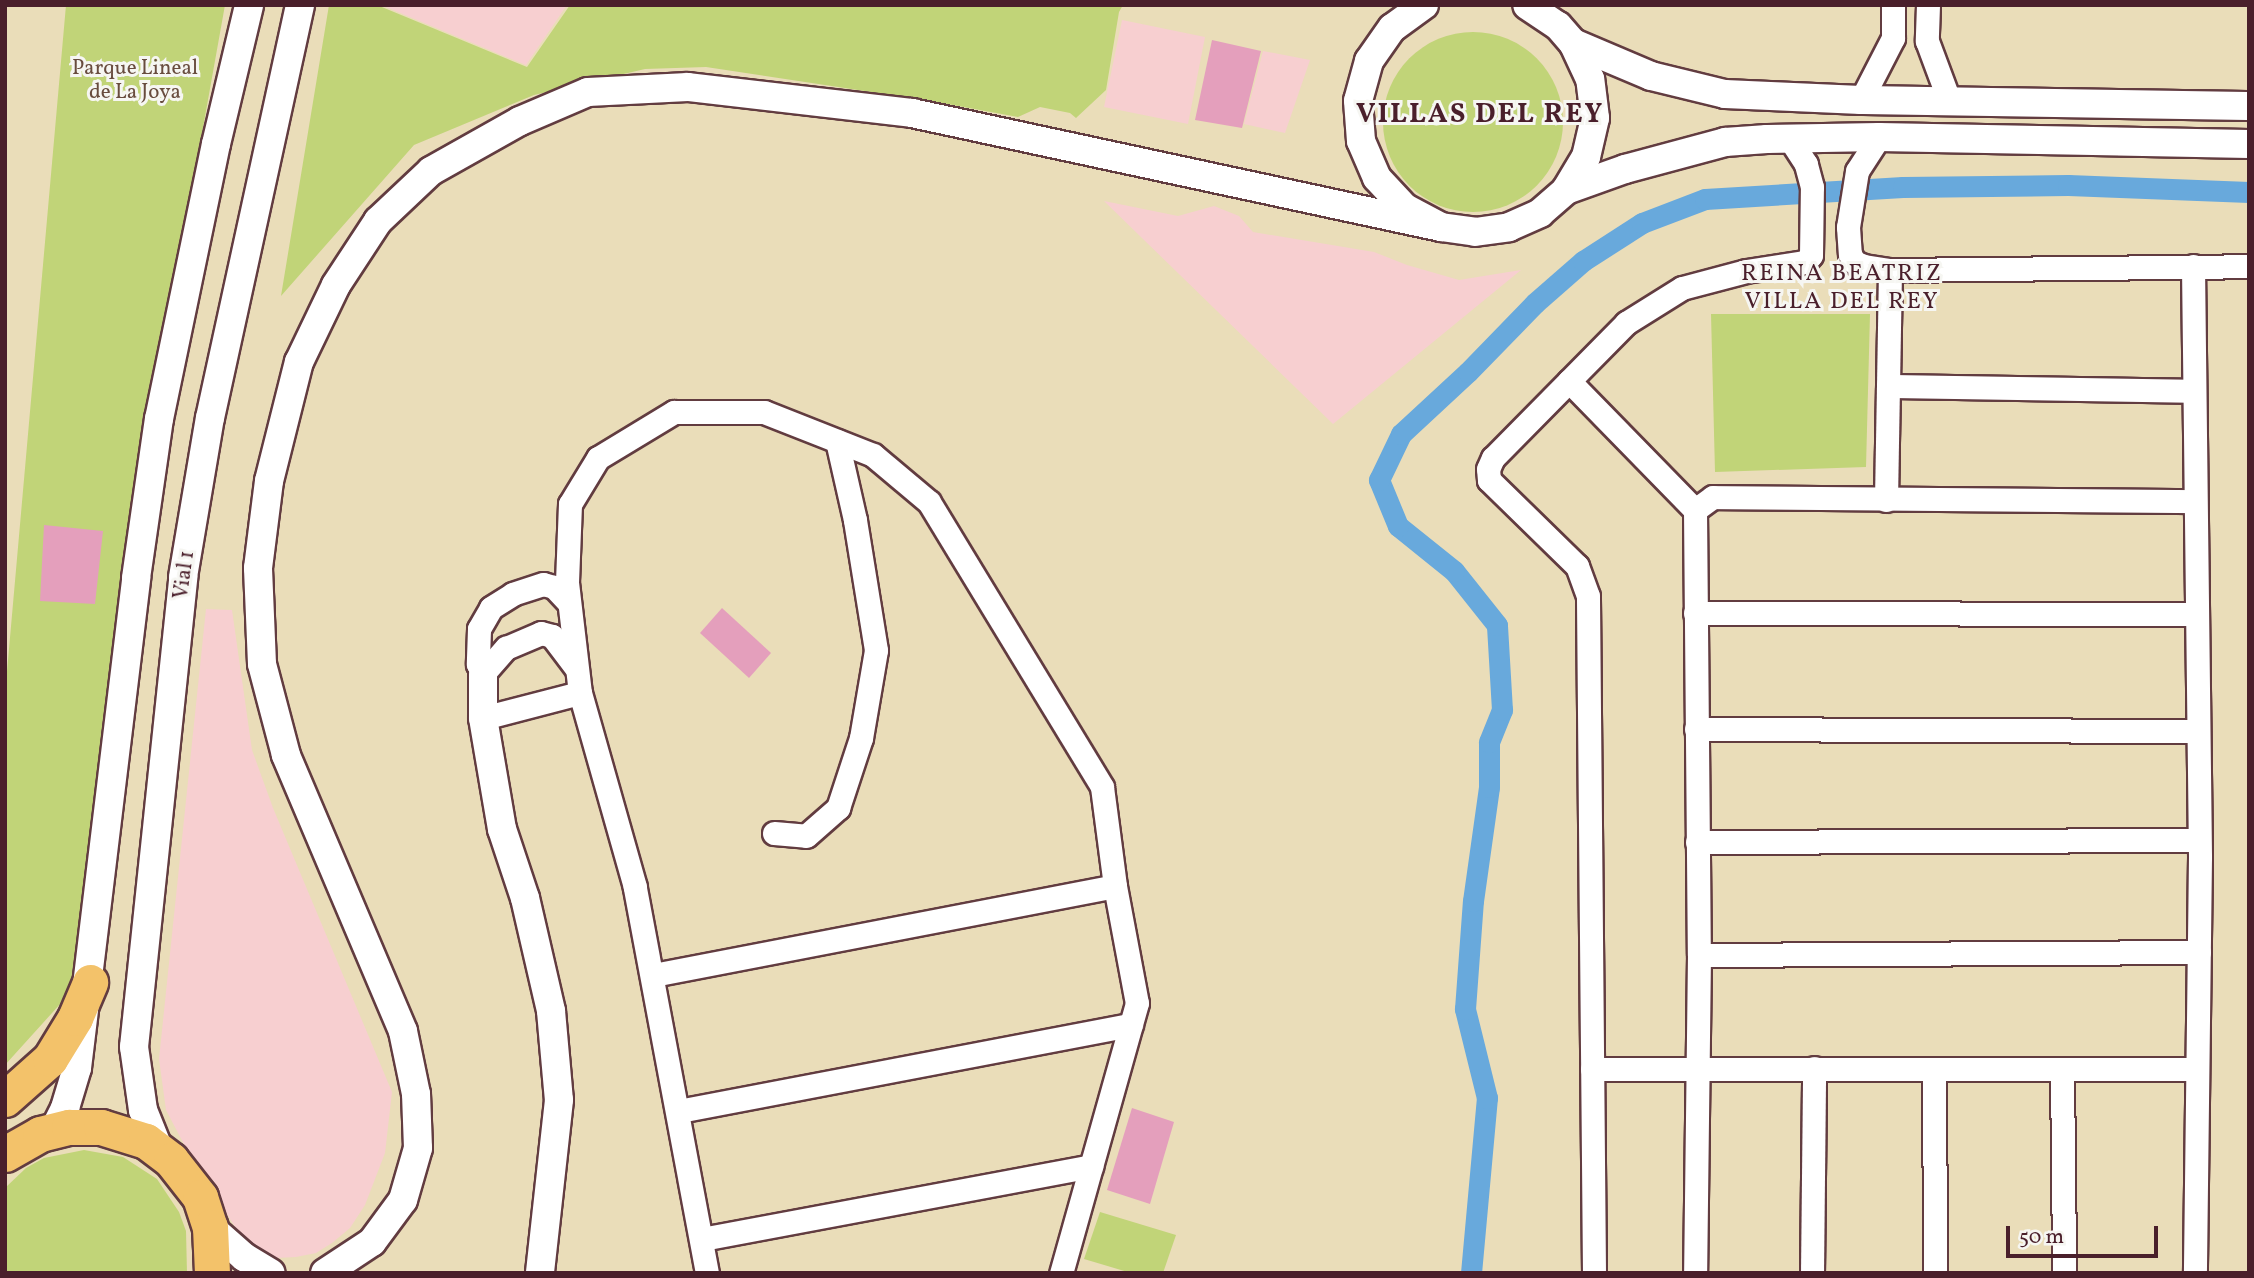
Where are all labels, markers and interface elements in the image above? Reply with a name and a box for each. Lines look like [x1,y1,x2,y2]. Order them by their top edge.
park label: Parque Lineal de La Joya [72,56,198,106]
district label: VILLAS DEL REY [1358,98,1602,132]
district label: REINA BEATRIZ VILLA DEL REY [1743,261,1941,317]
street label: Vial 1 [169,549,201,601]
scale bar [2009,1212,2161,1256]
text: 50 m [2019,1223,2064,1252]

